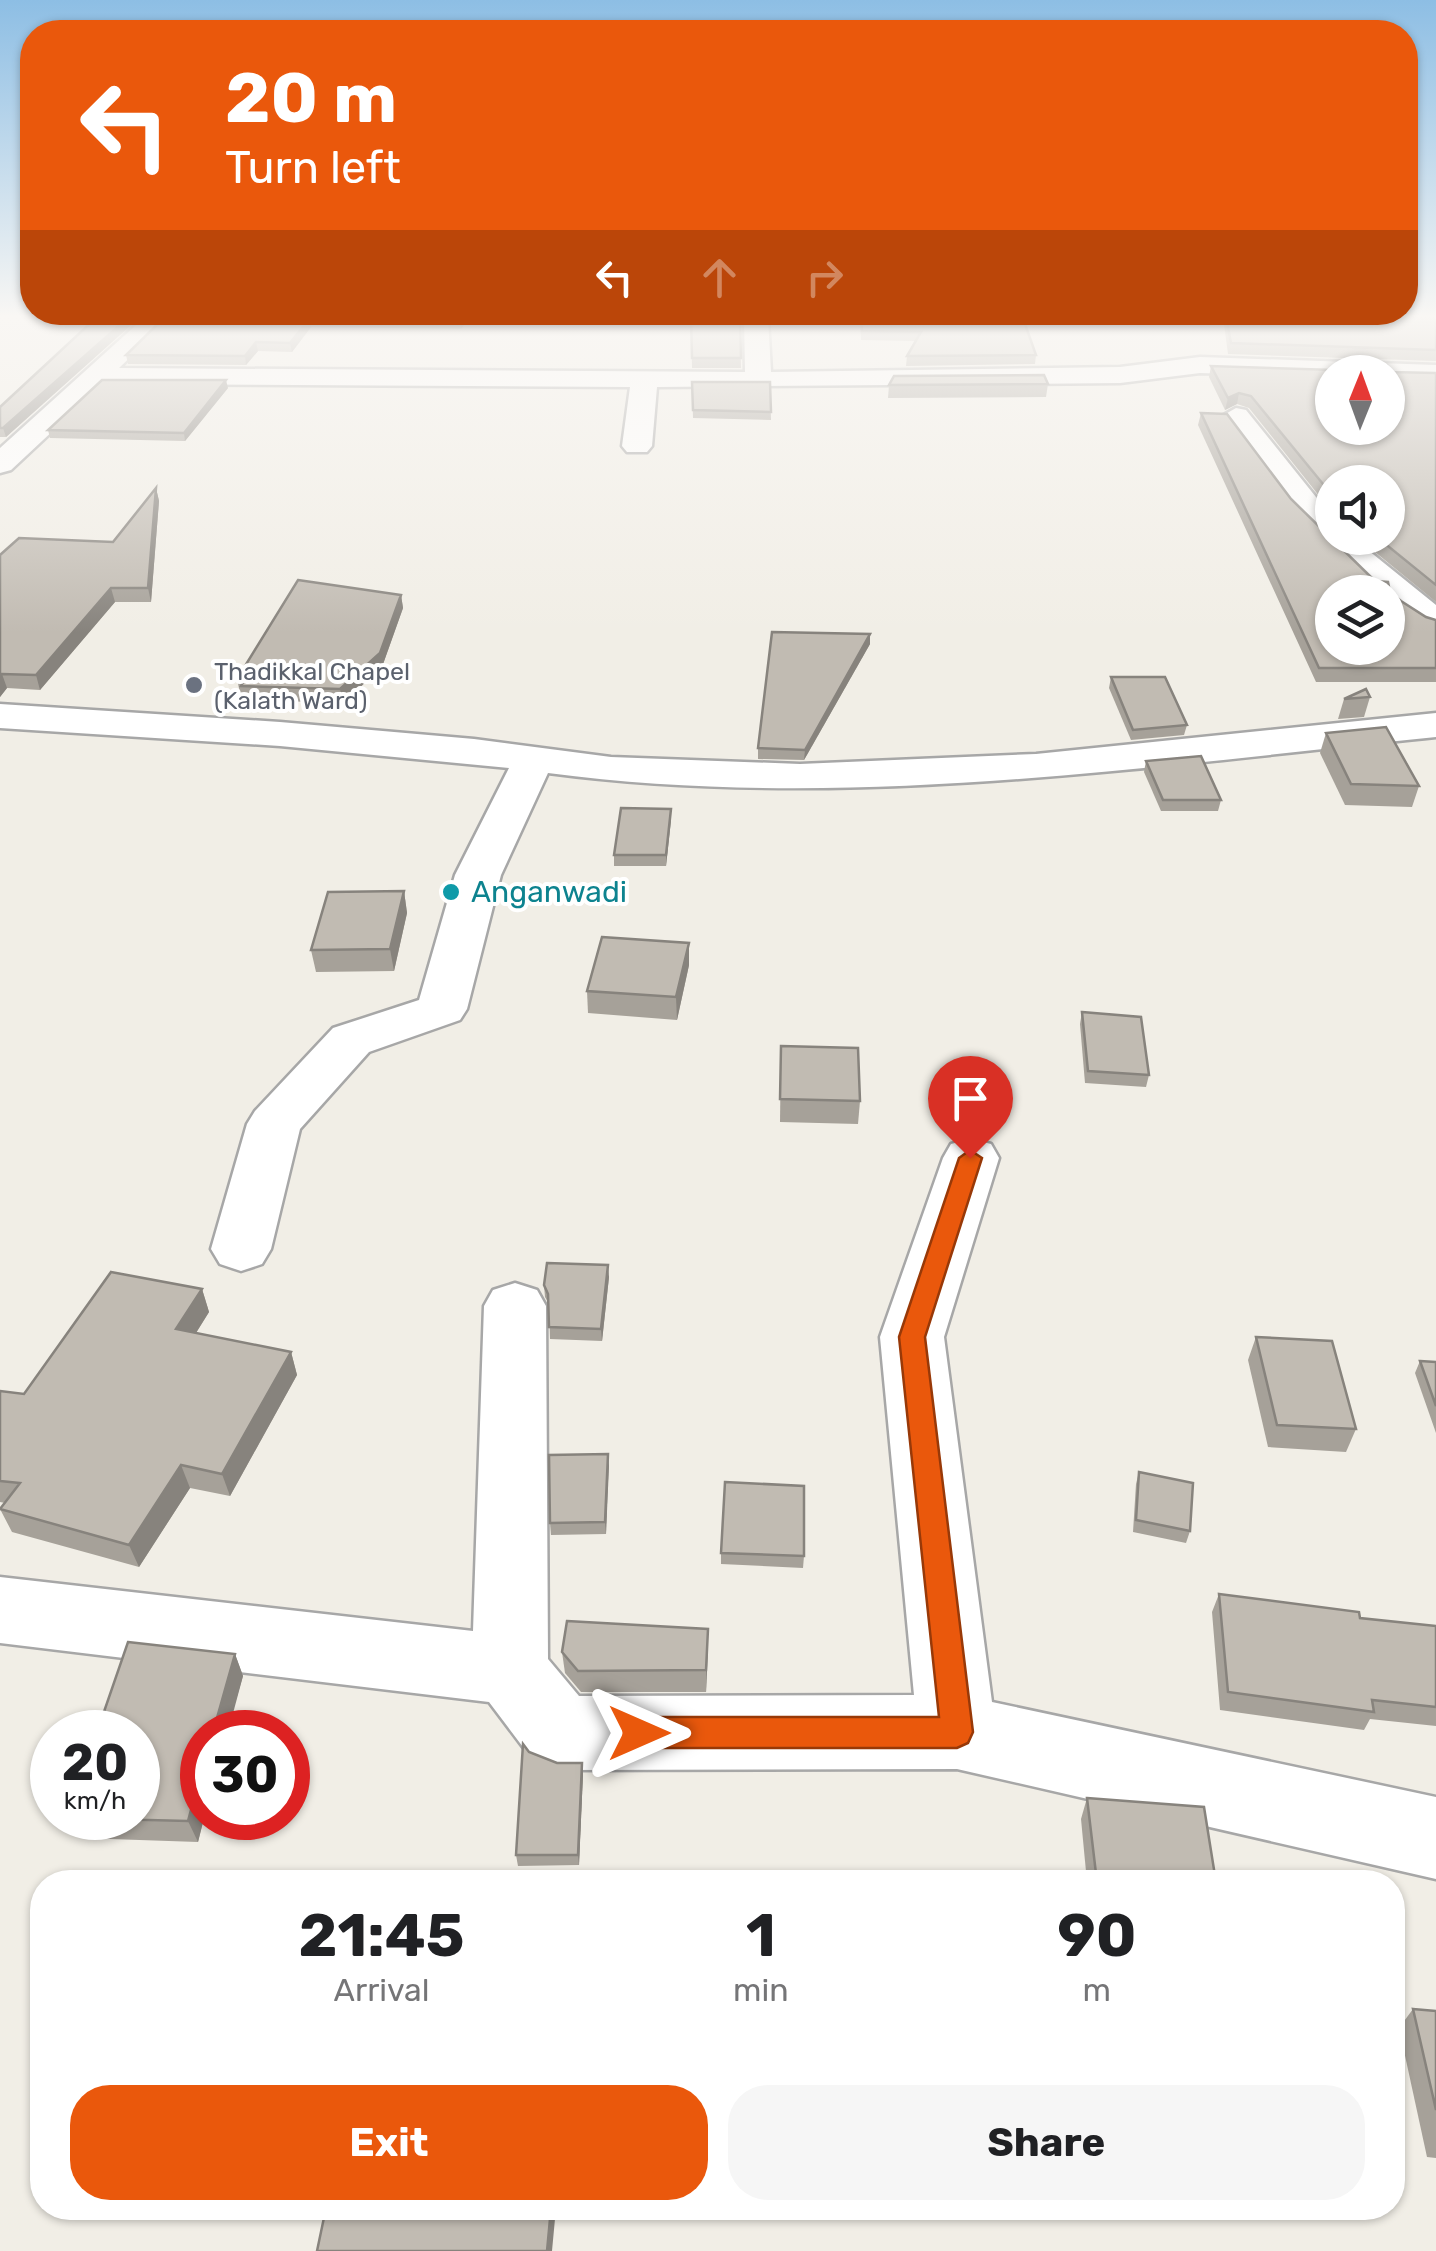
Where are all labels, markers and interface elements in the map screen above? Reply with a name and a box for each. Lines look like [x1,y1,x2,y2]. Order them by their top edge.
text: 20 m [225,57,397,140]
icon: left [60,60,190,190]
text: Turn left [225,141,401,194]
icon: left [587,250,642,305]
icon: ahead [692,250,747,305]
icon: right [797,250,852,305]
north arrow [1315,355,1405,445]
map controls [1315,355,1405,665]
button: sound [1315,465,1405,555]
button: layers [1315,575,1405,665]
place label: Thadikkal Chapel (Kalath Ward) [214,657,410,715]
marker: Thadikkal Chapel (Kalath Ward) [183,674,205,696]
place label: Anganwadi [471,874,627,910]
marker: Anganwadi [440,881,462,903]
pin [928,1056,1013,1159]
icon: arrive [943,1071,998,1126]
position arrow [587,1681,691,1785]
speed limit sign: 30 [180,1710,310,1840]
text: 20 [62,1733,128,1793]
text: km/h [64,1786,126,1815]
text: 21:45 [299,1900,465,1971]
text: 1 [746,1900,776,1971]
text: 90 [1057,1900,1136,1971]
text: Arrival [334,1971,430,2009]
text: min [733,1971,789,2009]
text: m [1083,1971,1111,2009]
button: Exit [70,2085,708,2200]
button: Share [728,2085,1365,2200]

